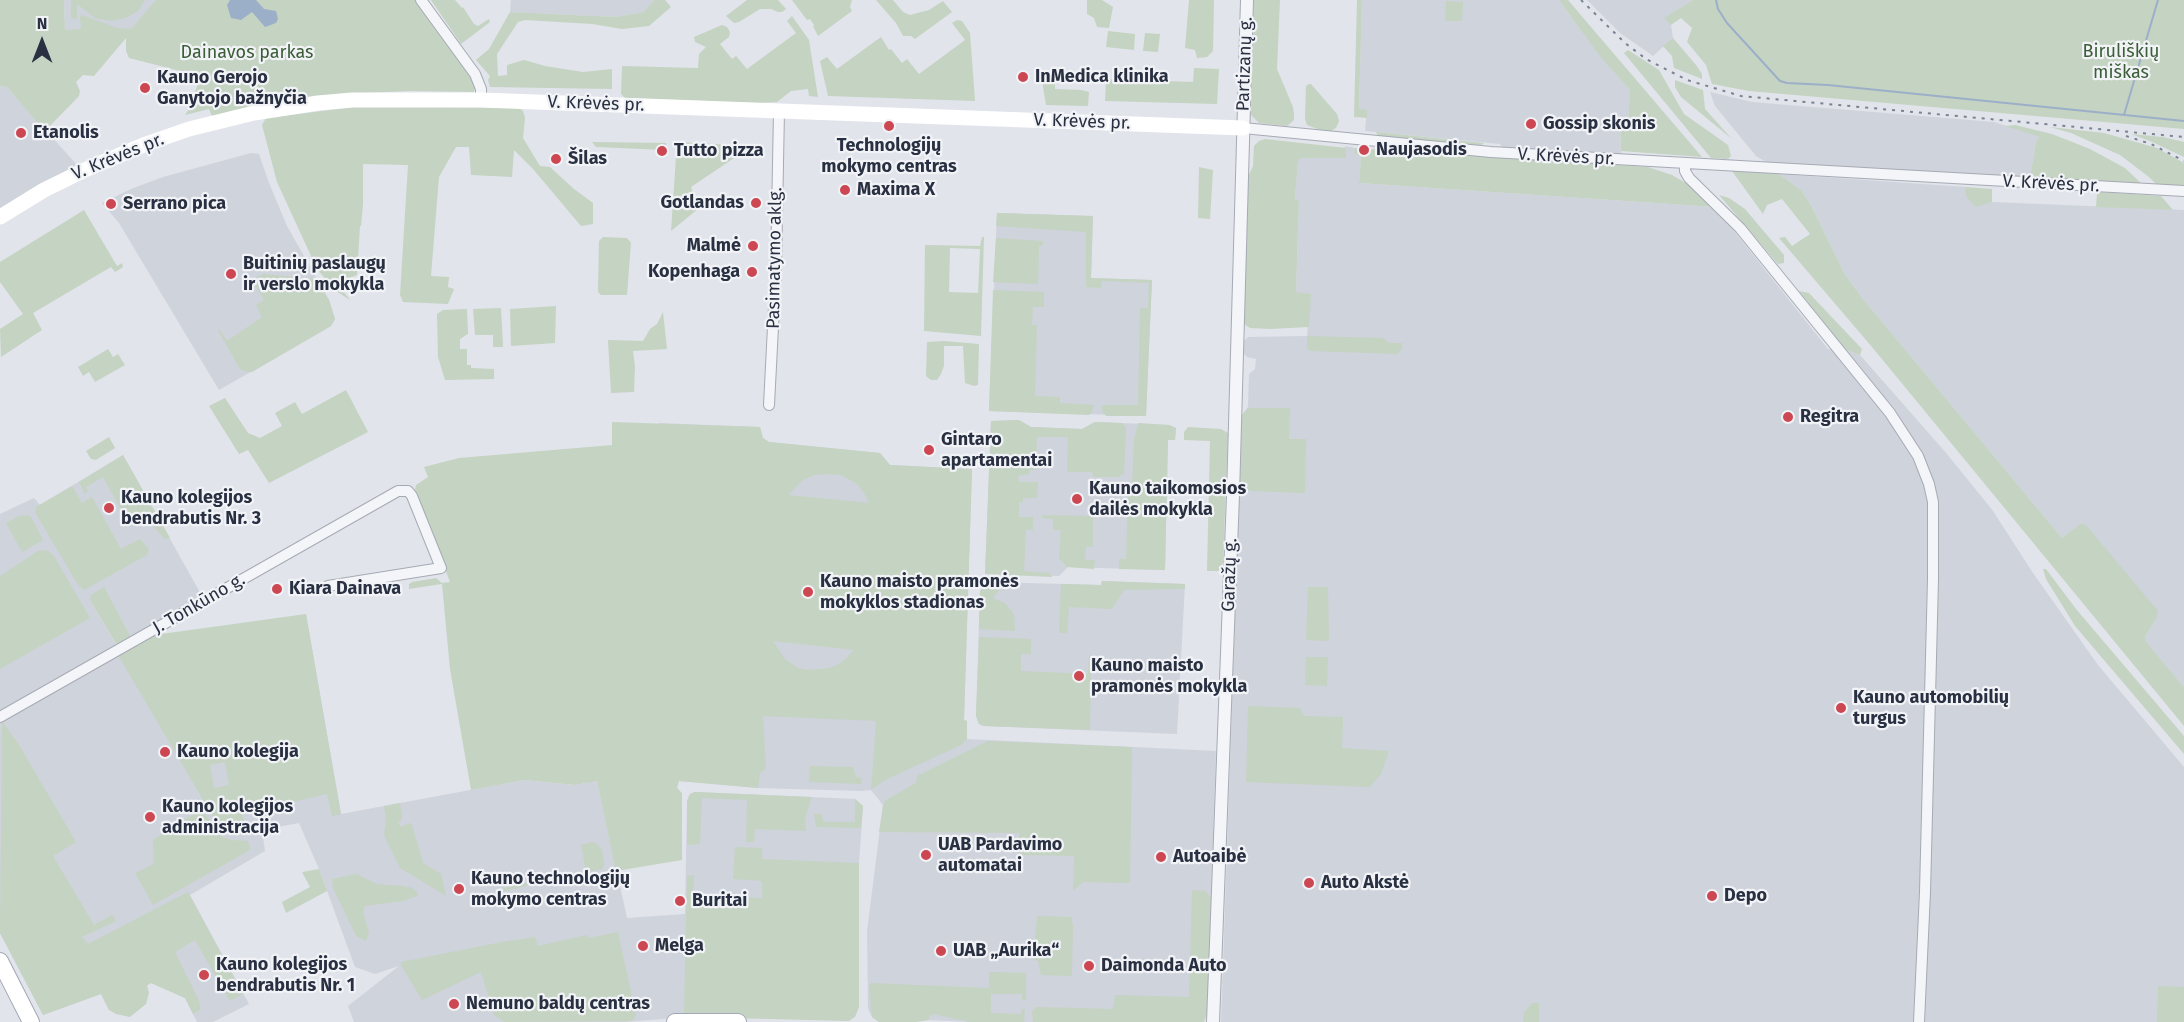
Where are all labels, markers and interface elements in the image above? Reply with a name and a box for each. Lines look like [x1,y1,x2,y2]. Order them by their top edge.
north arrow [12,12,72,72]
text: N [37,14,47,33]
street label: Partizanų g. [1233,16,1257,112]
park label: Biruliškių miškas [2083,41,2159,84]
park label: Dainavos parkas [180,42,314,64]
place label: InMedica klinika [1035,66,1169,88]
place label: Kauno Gerojo Ganytojo bažnyčia [157,67,307,110]
marker: InMedica klinika [1016,70,1030,84]
marker: Kauno Gerojo Ganytojo bažnyčia [138,81,152,95]
street label: V. Krėvės pr. [547,92,645,116]
street label: V. Krėvės pr. [1033,110,1131,134]
place label: Gossip skonis [1543,113,1656,135]
marker: Gossip skonis [1524,117,1538,131]
marker: Technologijų mokymo centras [882,119,896,133]
place label: Etanolis [33,122,99,144]
marker: Etanolis [14,126,28,140]
street label: V. Krėvės pr. [69,129,167,185]
place label: Technologijų mokymo centras [821,135,957,178]
place label: Naujasodis [1376,139,1467,161]
place label: Tutto pizza [674,140,764,162]
marker: Naujasodis [1357,143,1371,157]
marker: Tutto pizza [655,144,669,158]
street label: V. Krėvės pr. [1517,144,1615,170]
place label: Šilas [568,148,607,170]
marker: Šilas [549,152,563,166]
street label: V. Krėvės pr. [2002,171,2100,197]
place label: Maxima X [857,179,935,201]
marker: Maxima X [838,183,852,197]
street label: Pasimatymo aklg. [763,187,787,329]
place label: Gotlandas [660,192,744,214]
place label: Serrano pica [123,193,226,215]
marker: Gotlandas [749,196,763,210]
marker: Serrano pica [104,197,118,211]
place label: Malmė [687,235,741,257]
marker: Malmė [746,239,760,253]
place label: Buitinių paslaugų ir verslo mokykla [243,253,386,296]
place label: Kopenhaga [648,261,740,283]
marker: Kopenhaga [745,265,759,279]
marker: Buitinių paslaugų ir verslo mokykla [224,267,238,281]
place label: Regitra [1800,406,1859,428]
marker: Regitra [1781,410,1795,424]
place label: Gintaro apartamentai [941,429,1052,472]
marker: Gintaro apartamentai [922,443,936,457]
place label: Kauno taikomosios dailės mokykla [1089,478,1246,520]
place label: Kauno kolegijos bendrabutis Nr. 3 [121,487,261,530]
marker: Kauno taikomosios dailės mokykla [1070,492,1084,506]
marker: Kauno kolegijos bendrabutis Nr. 3 [102,501,116,515]
street label: Garažų g. [1218,538,1242,612]
street label: J. Tonkūno g. [149,569,249,639]
place label: Kauno maisto pramonės mokyklos stadionas [820,571,1019,614]
place label: Kiara Dainava [289,578,401,600]
marker: Kiara Dainava [270,582,284,596]
marker: Kauno maisto pramonės mokyklos stadionas [801,585,815,599]
place label: Kauno maisto pramonės mokykla [1091,655,1247,698]
marker: Kauno maisto pramonės mokykla [1072,669,1086,683]
place label: Kauno automobilių turgus [1853,687,2009,730]
marker: Kauno automobilių turgus [1834,701,1848,715]
place label: Kauno kolegija [177,741,299,763]
marker: Kauno kolegija [158,745,172,759]
place label: Kauno kolegijos administracija [162,796,293,838]
marker: Kauno kolegijos administracija [143,810,157,824]
place label: UAB Pardavimo automatai [938,834,1062,876]
place label: Autoaibė [1173,846,1246,868]
marker: UAB Pardavimo automatai [919,848,933,862]
marker: Autoaibė [1154,850,1168,864]
place label: Kauno technologijų mokymo centras [471,868,630,910]
place label: Auto Akstė [1321,872,1409,894]
marker: Auto Akstė [1302,876,1316,890]
marker: Kauno technologijų mokymo centras [452,882,466,896]
place label: Depo [1724,885,1767,907]
marker: Depo [1705,889,1719,903]
place label: Buritai [692,890,747,912]
marker: Buritai [673,894,687,908]
place label: Melga [655,935,704,957]
marker: Melga [636,939,650,953]
place label: UAB „Aurika“ [953,940,1059,962]
marker: UAB „Aurika“ [934,944,948,958]
place label: Kauno kolegijos bendrabutis Nr. 1 [216,954,355,996]
place label: Daimonda Auto [1101,955,1227,977]
marker: Daimonda Auto [1082,959,1096,973]
marker: Kauno kolegijos bendrabutis Nr. 1 [197,968,211,982]
place label: Nemuno baldų centras [466,993,650,1015]
marker: Nemuno baldų centras [447,997,461,1011]

